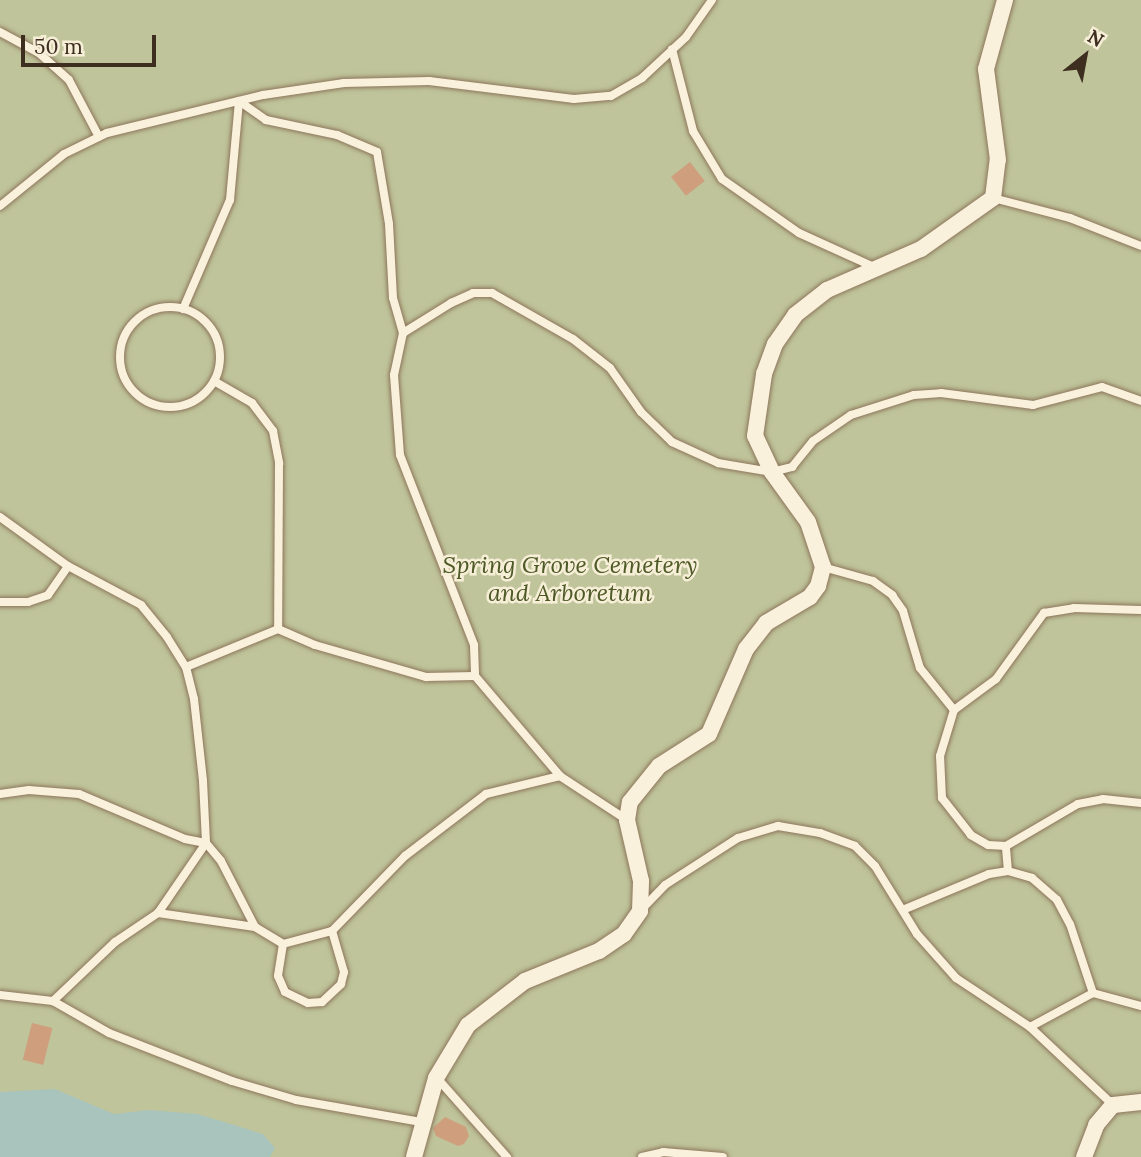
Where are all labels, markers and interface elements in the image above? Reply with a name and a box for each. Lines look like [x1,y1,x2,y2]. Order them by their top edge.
scale bar [24,21,159,65]
north arrow [1050,21,1120,91]
text: N [1083,24,1108,52]
text: 50 m [34,33,83,60]
park label: Spring Grove Cemetery and Arboretum [443,551,697,607]

